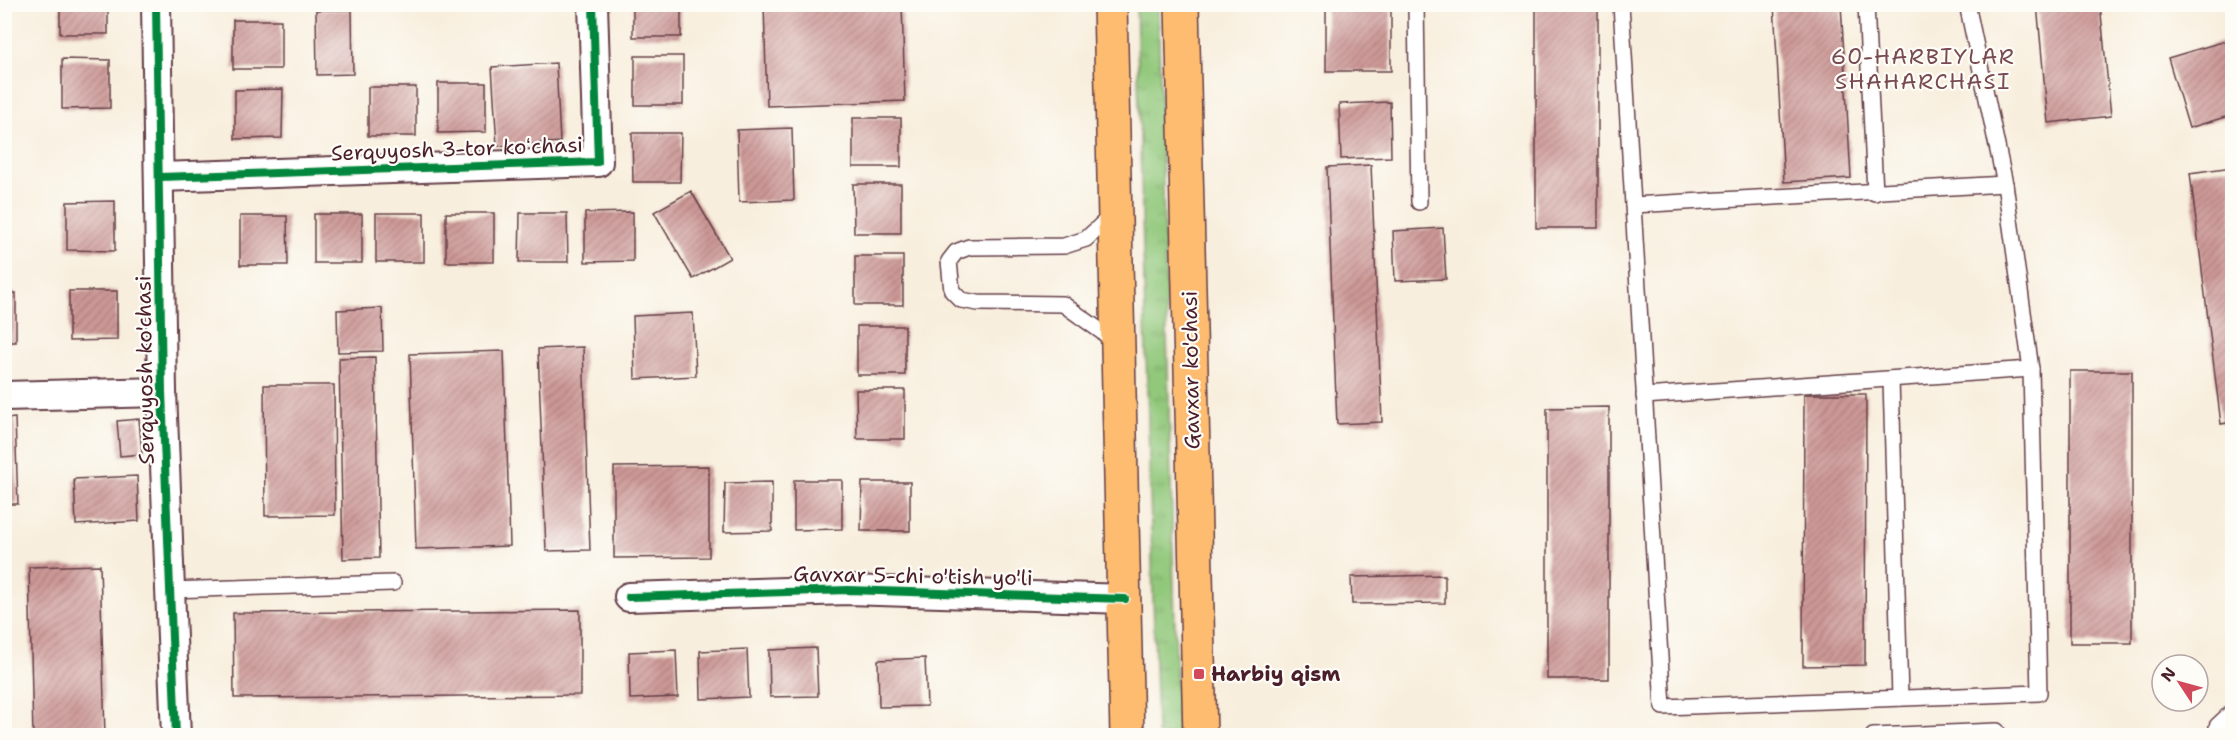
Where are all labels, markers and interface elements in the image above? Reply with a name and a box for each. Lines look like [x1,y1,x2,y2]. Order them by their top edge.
district label: 60-HARBIYLAR SHAHARCHASI [1831,42,2015,96]
street label: Serquyosh 3-tor koʻchasi [331,131,583,167]
street label: Serquyosh ko'chasi [129,275,161,465]
street label: Gavxar ko'chasi [1176,290,1206,450]
street label: Gavxar 5-chi o'tish yo'li [793,560,1033,592]
north arrow [2150,653,2210,713]
place label: Harbiy qism [1211,660,1340,688]
text: N [2156,663,2180,686]
marker: Harbiy qism [1192,667,1206,681]

